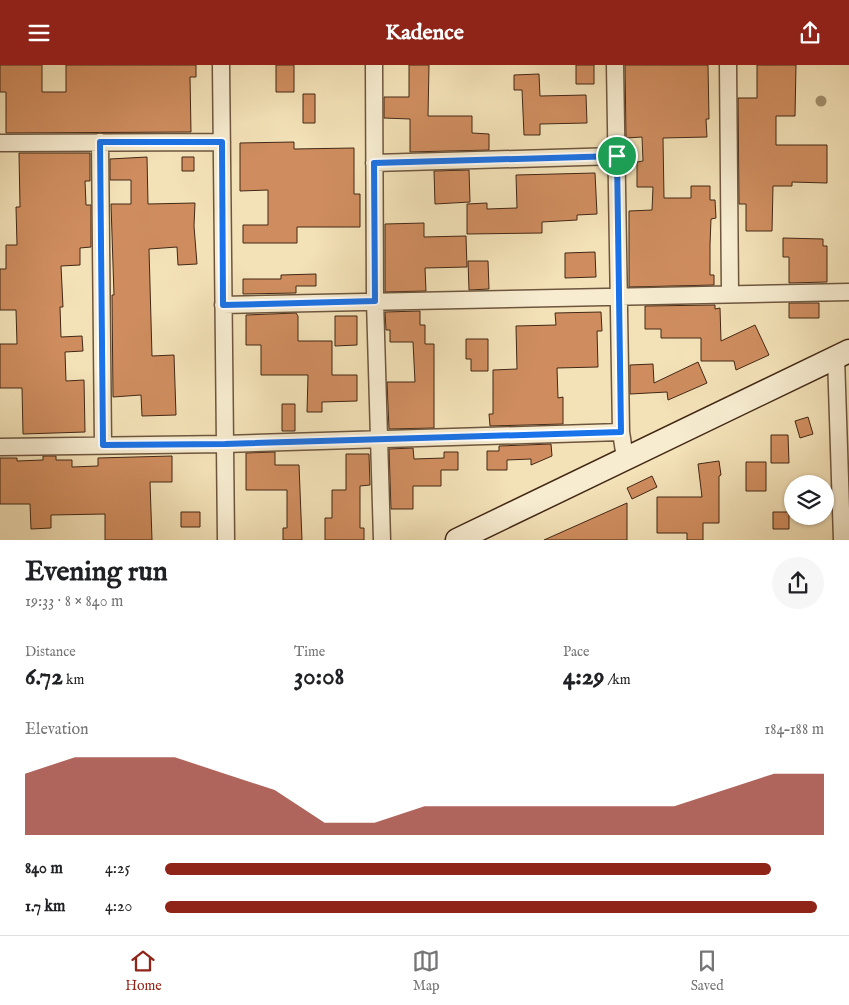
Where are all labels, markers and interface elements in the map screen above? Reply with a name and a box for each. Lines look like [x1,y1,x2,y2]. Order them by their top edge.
icon: menu [25,19,53,47]
text: Kadence [385,19,464,47]
icon: share [796,19,824,47]
pin [596,135,638,177]
icon: arrive [603,142,631,170]
map controls [784,475,834,525]
button: layers [784,475,834,525]
text: Evening run [25,555,168,590]
button: share [772,557,824,609]
text: 19:33 · 8 × 840 m [25,592,123,612]
text: Distance [25,643,76,661]
text: Time [294,643,325,661]
text: Pace [563,643,590,661]
text: 6.72 [25,661,63,693]
text: 30:08 [294,661,344,693]
text: 4:29 [563,661,605,693]
text: km [63,671,84,689]
text: /km [605,671,631,689]
text: Elevation [25,720,88,740]
text: 184–188 m [764,720,824,740]
text: 840 m [25,859,63,879]
text: 4:25 [105,859,130,879]
text: 1.7 km [25,897,65,917]
text: 4:20 [105,897,132,917]
tab: Home [125,947,162,995]
tab: Map [412,947,440,995]
tab: Saved [691,947,724,995]

